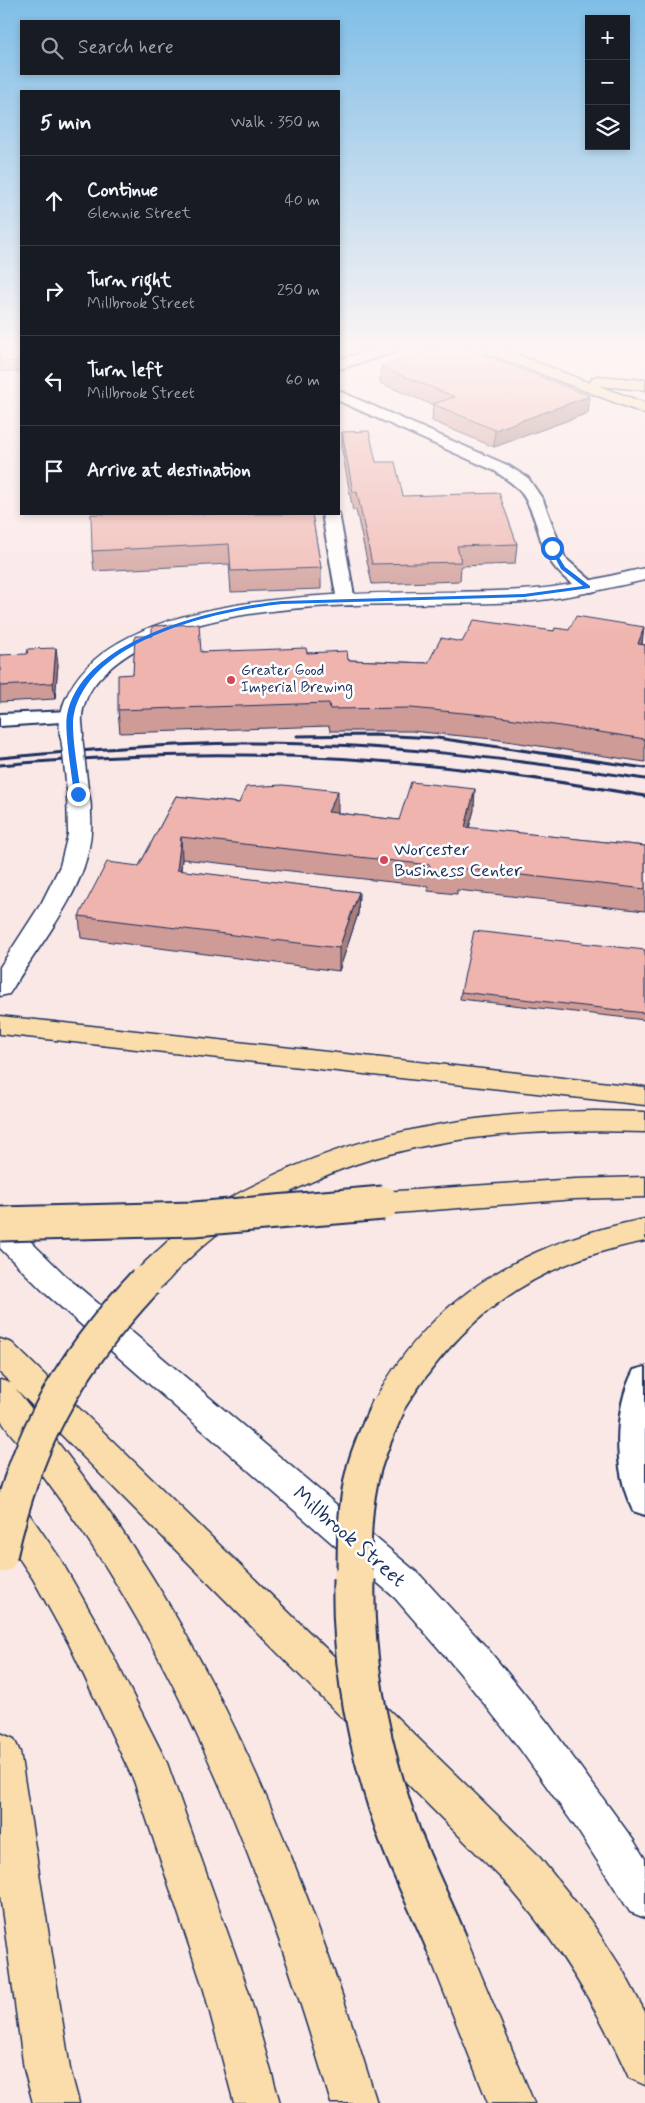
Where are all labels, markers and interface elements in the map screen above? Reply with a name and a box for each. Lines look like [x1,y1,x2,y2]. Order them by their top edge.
map controls [585,15,630,150]
button: + [585,15,630,60]
search box [20,20,340,75]
icon: search [38,34,66,62]
text: Search here [78,35,174,60]
button: − [585,60,630,105]
button: layers [585,105,630,150]
text: 5 min [40,109,92,137]
text: Walk · 350 m [231,112,320,133]
text: Continue [87,178,158,203]
icon: ahead [40,187,68,215]
text: 40 m [284,190,320,211]
text: Glennie Street [87,203,191,224]
text: Turn right [87,268,171,293]
icon: right [40,277,68,305]
text: 250 m [277,280,320,301]
text: Millbrook Street [87,293,195,314]
text: Turn left [87,358,163,383]
icon: left [40,367,68,395]
text: 60 m [286,370,320,391]
text: Millbrook Street [87,383,195,404]
icon: arrive [40,457,68,485]
text: Arrive at destination [87,458,251,483]
route start [541,537,564,560]
place label: Greater Good Imperial Brewing [241,661,353,699]
marker: Greater Good Imperial Brewing [225,674,237,686]
route end [67,783,90,806]
place label: Worcester Business Center [394,838,523,883]
marker: Worcester Business Center [378,854,390,866]
street label: Millbrook Street [286,1480,412,1594]

